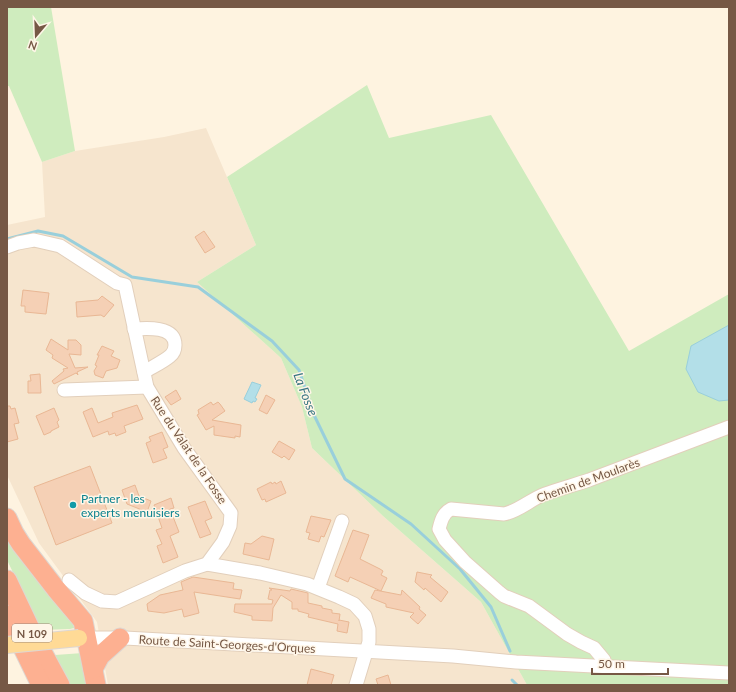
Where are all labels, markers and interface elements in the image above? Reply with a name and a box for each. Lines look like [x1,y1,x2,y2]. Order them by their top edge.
north arrow [16,16,56,56]
text: N [26,38,39,53]
water label: La Fosse [290,370,322,418]
street label: Rue du Valat de la Fosse [147,393,231,507]
street label: Chemin de Moularès [534,454,642,506]
place label: Partner - les experts menuisiers [81,491,180,520]
marker: Partner - les experts menuisiers [68,500,78,510]
road number: N 109 [12,624,52,642]
street label: Route de Saint-Georges-d'Orques [138,632,316,656]
scale bar [592,650,668,676]
text: 50 m [598,656,625,671]

